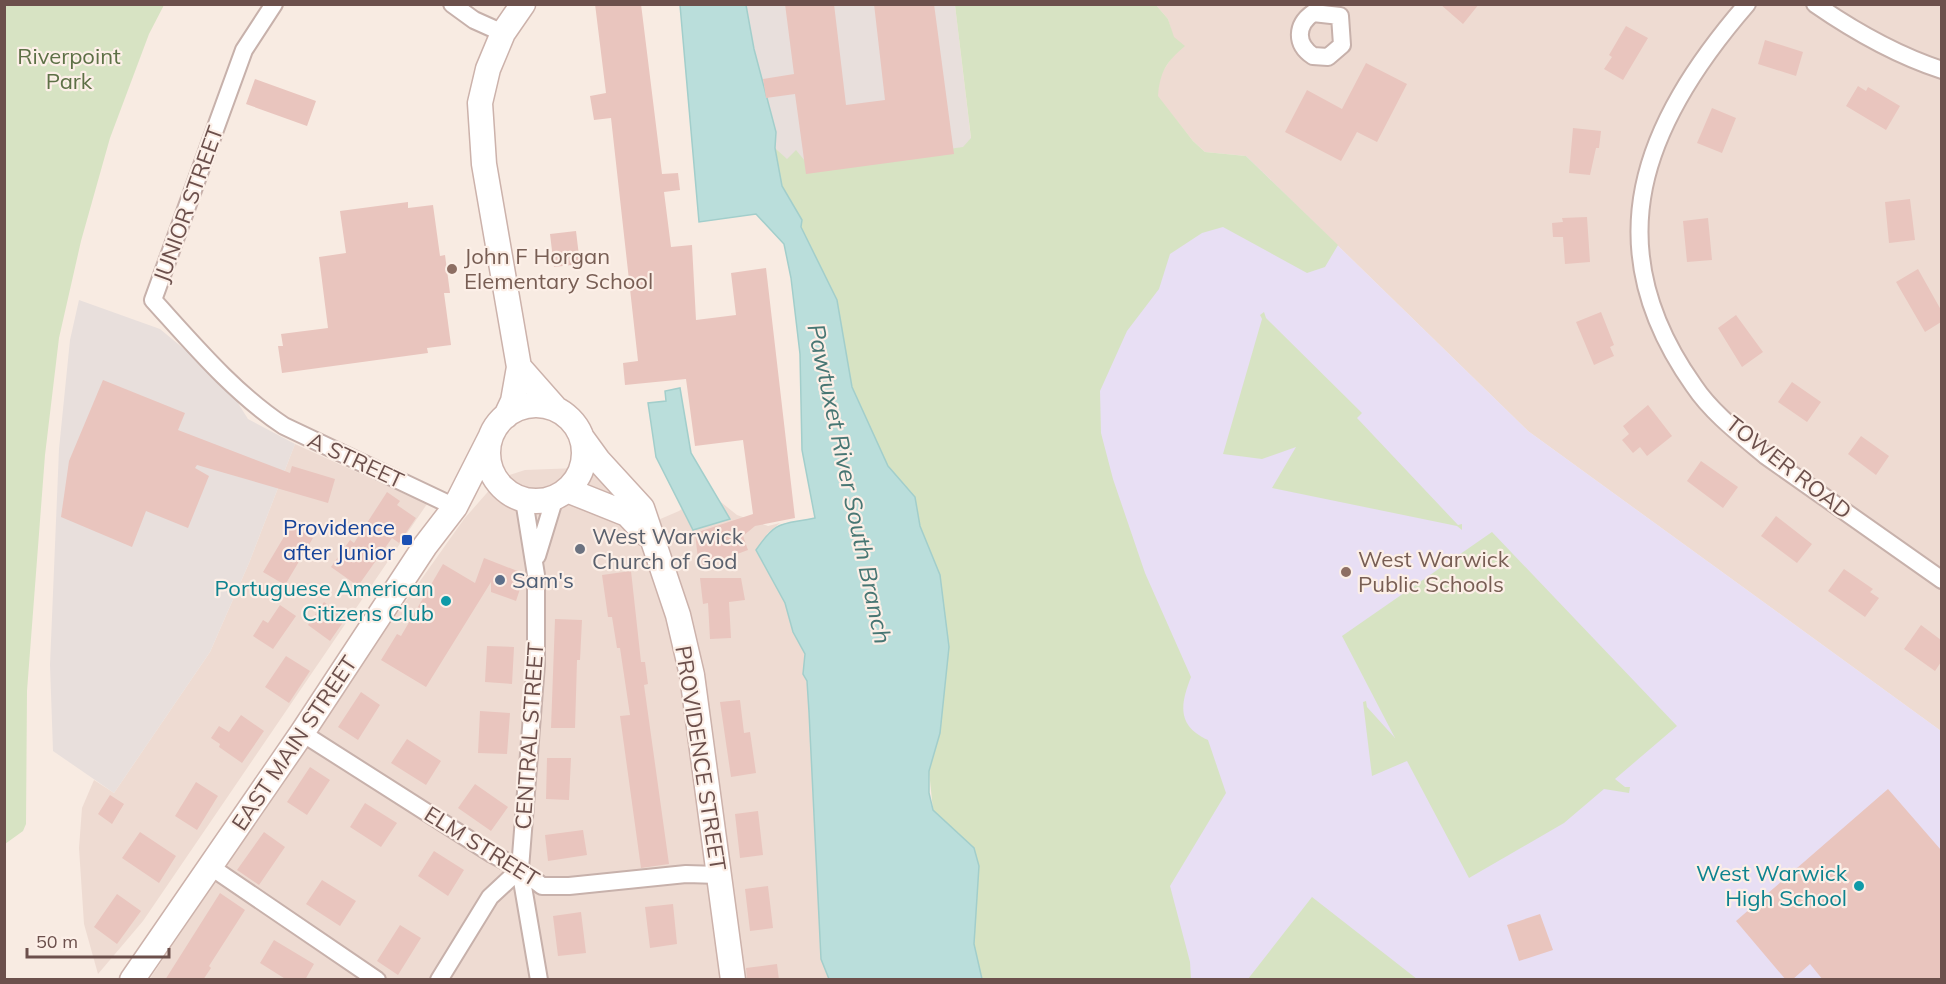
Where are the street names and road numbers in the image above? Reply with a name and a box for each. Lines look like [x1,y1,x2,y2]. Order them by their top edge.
street label: JUNIOR STREET [147,122,229,286]
street label: TOWER ROAD [1721,409,1857,525]
street label: A STREET [304,426,408,494]
street label: CENTRAL STREET [508,642,550,830]
street label: PROVIDENCE STREET [669,643,733,873]
street label: EAST MAIN STREET [225,650,363,836]
street label: ELM STREET [419,800,545,892]

